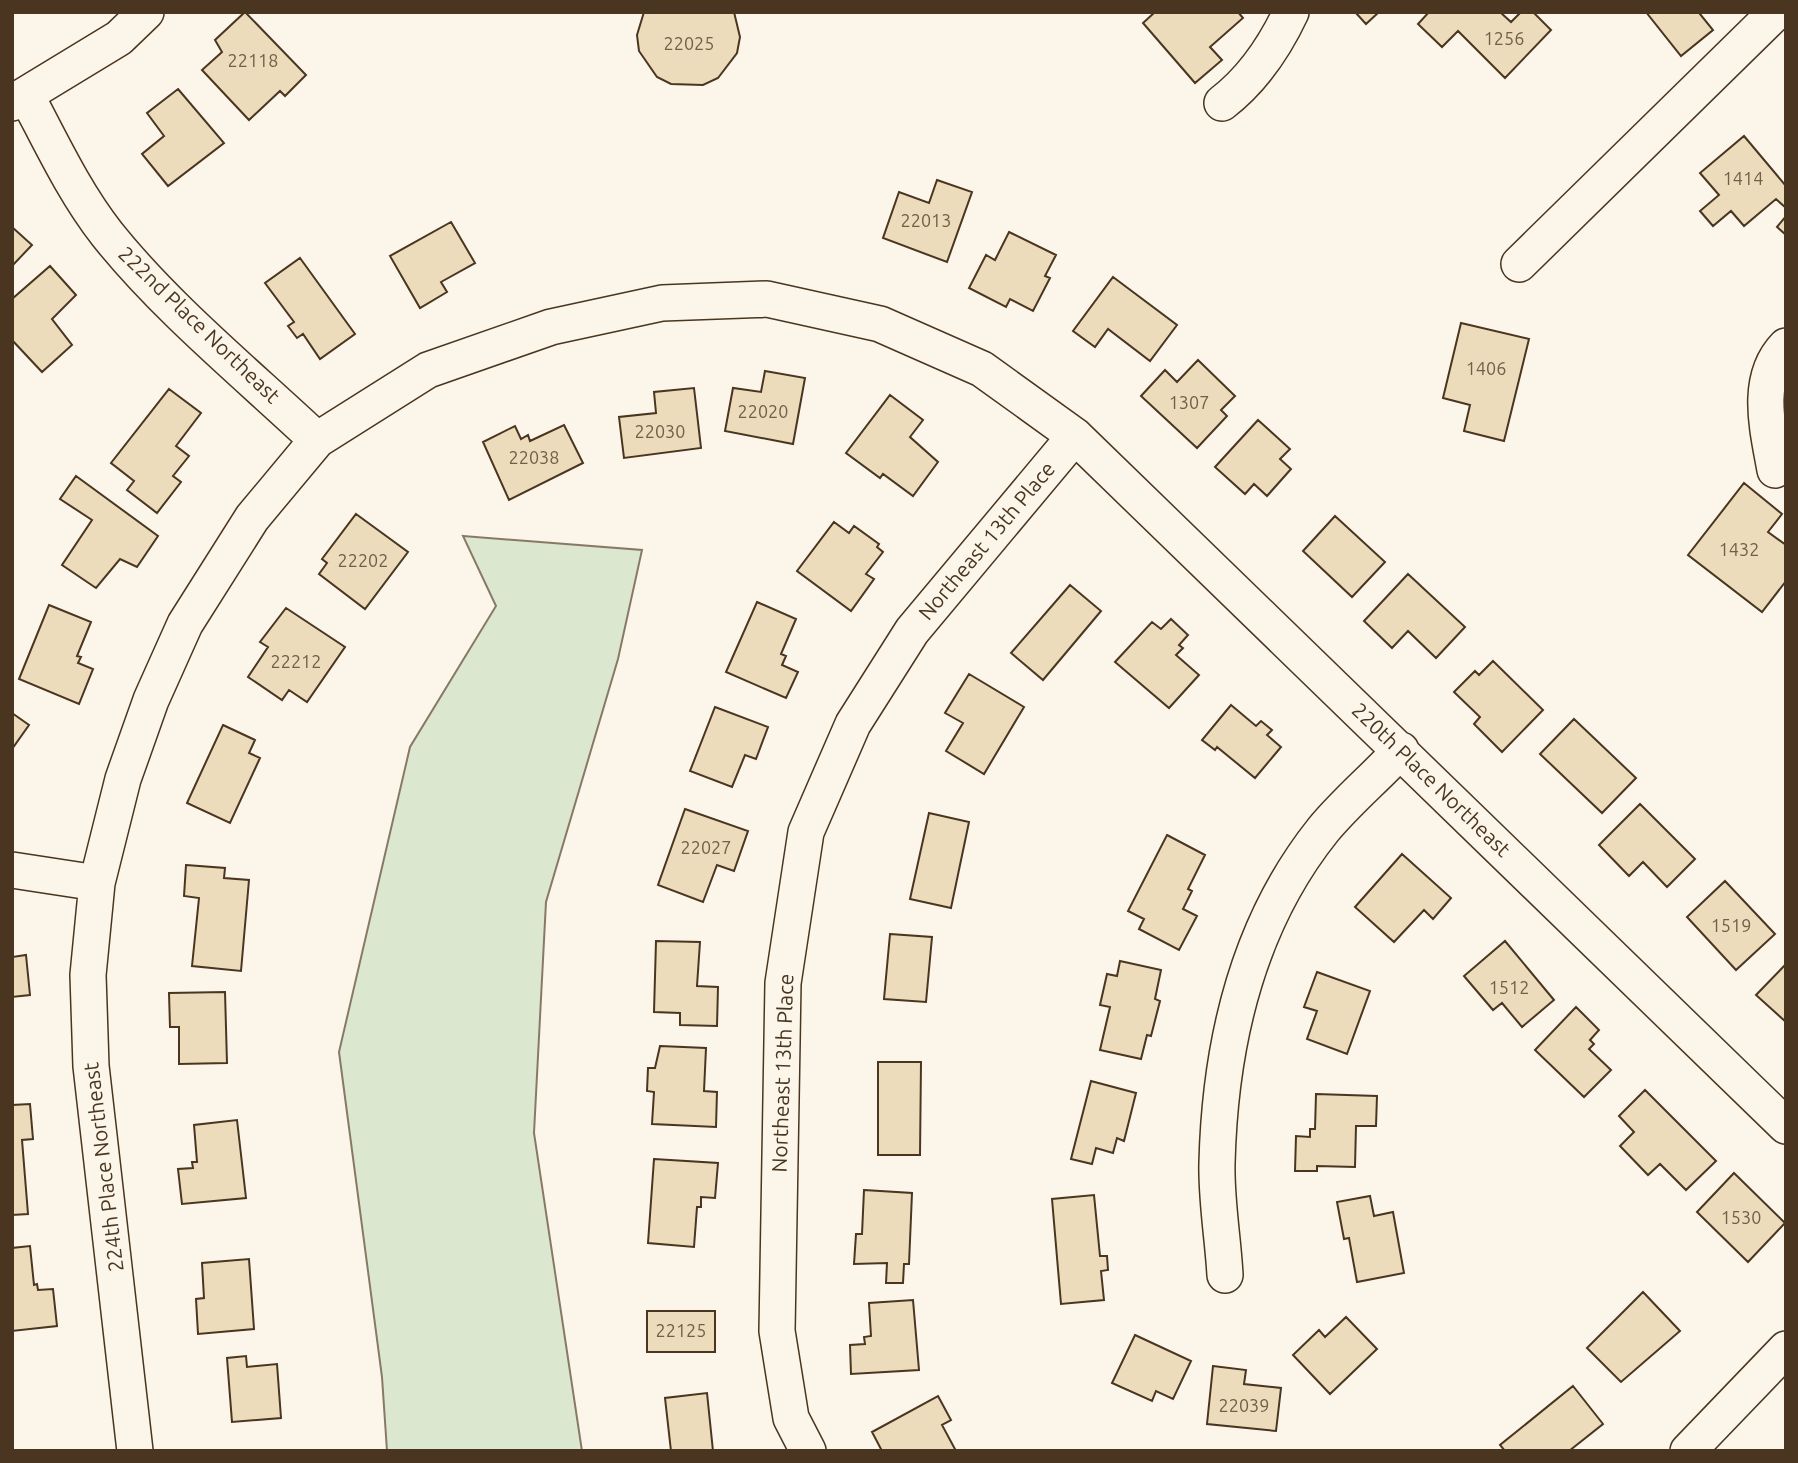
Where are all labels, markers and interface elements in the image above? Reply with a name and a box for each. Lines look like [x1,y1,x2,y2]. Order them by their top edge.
house number: 1256 [1484,28,1524,48]
house number: 22025 [664,33,714,53]
house number: 22118 [228,50,278,70]
house number: 1414 [1723,168,1763,188]
house number: 22013 [901,210,951,230]
street label: 222nd Place Northeast [114,241,285,408]
house number: 1406 [1466,358,1506,378]
house number: 1307 [1169,392,1209,412]
house number: 22020 [738,401,788,421]
house number: 22030 [635,421,685,441]
house number: 22038 [509,447,559,467]
street label: Northeast 13th Place [913,456,1059,624]
house number: 1432 [1719,539,1759,559]
house number: 22202 [338,550,388,570]
house number: 22212 [271,651,321,671]
street label: 220th Place Northeast [1348,697,1516,861]
house number: 22027 [681,837,731,857]
house number: 1519 [1711,915,1751,935]
street label: Northeast 13th Place [767,973,797,1173]
house number: 1512 [1489,977,1529,997]
street label: 224th Place Northeast [78,1061,128,1273]
house number: 1530 [1721,1207,1761,1227]
house number: 22125 [656,1320,706,1340]
house number: 22039 [1219,1395,1269,1415]

